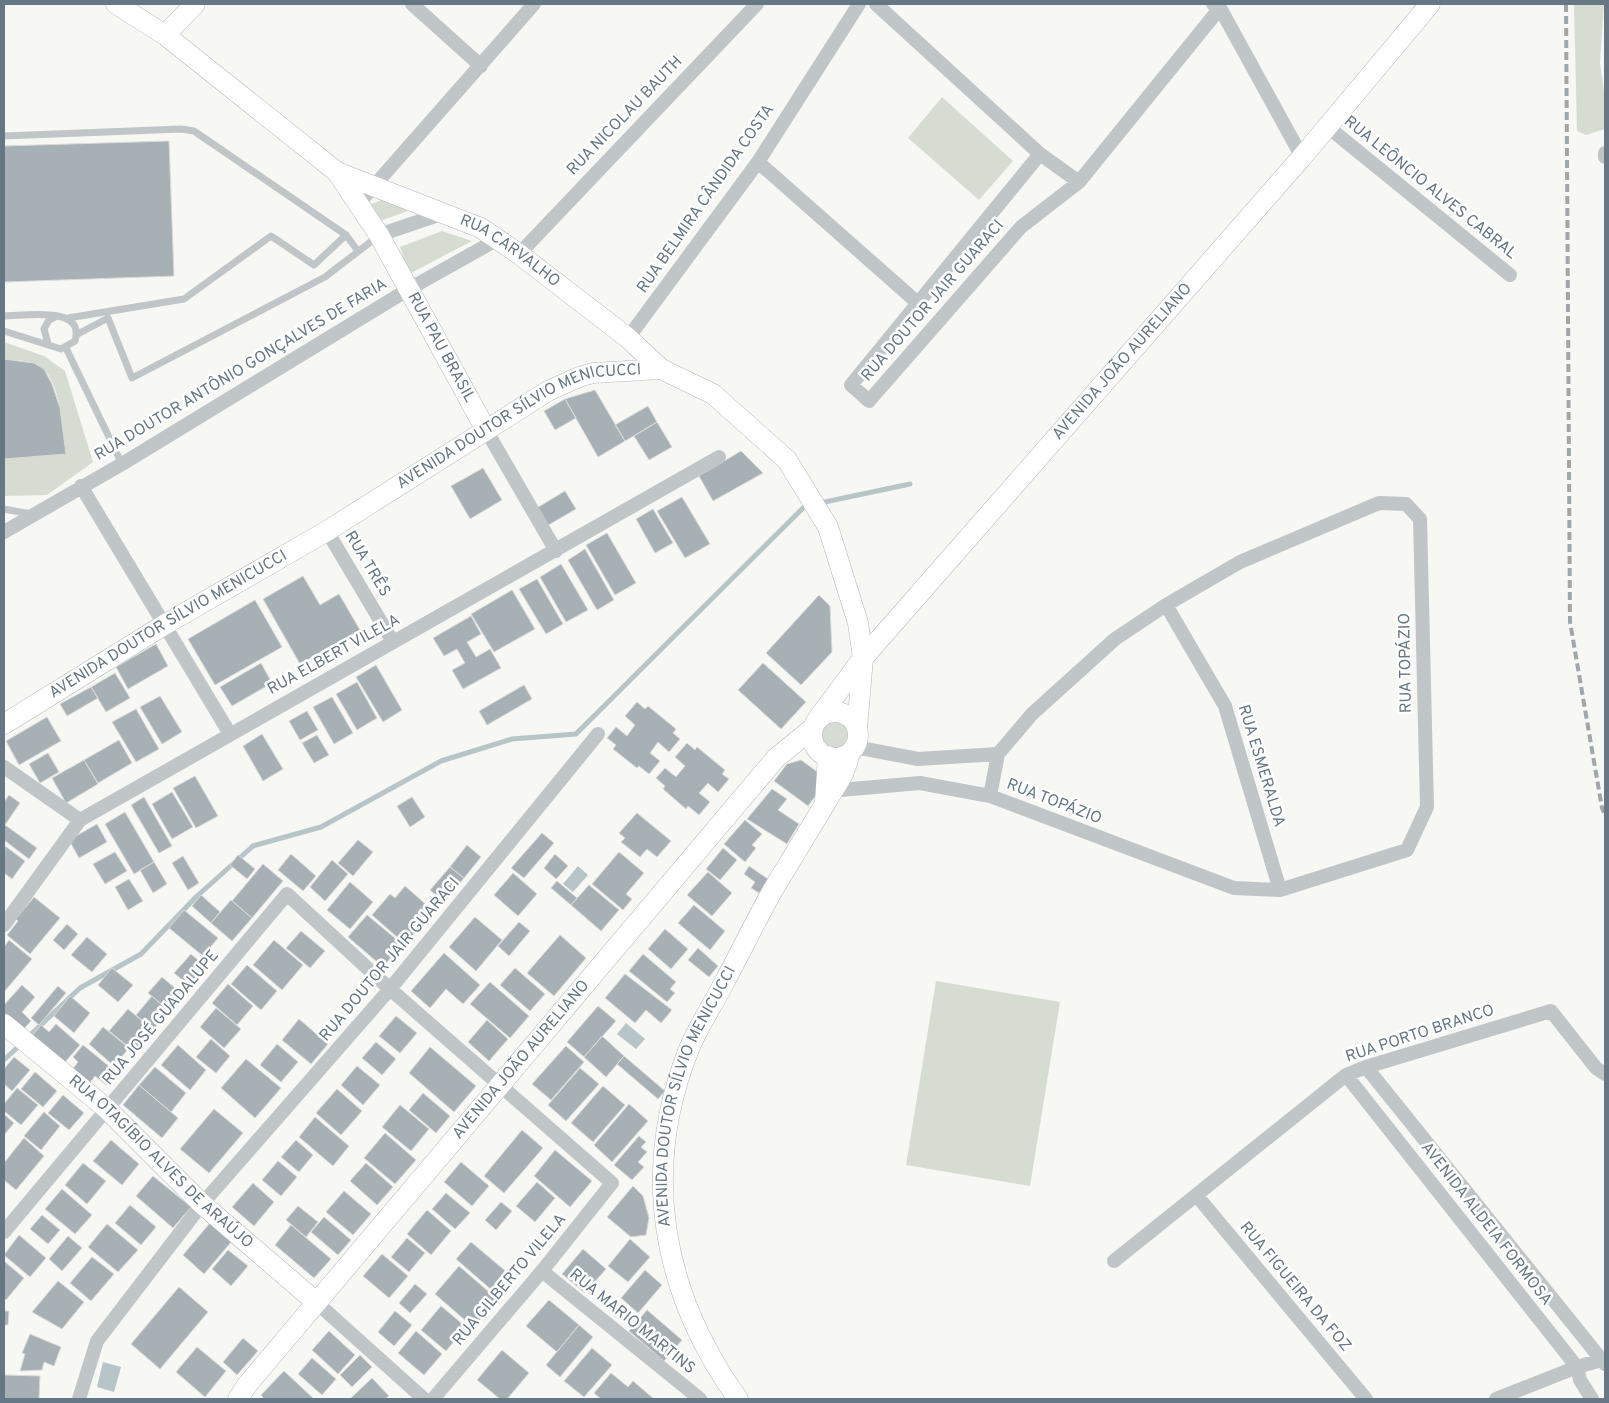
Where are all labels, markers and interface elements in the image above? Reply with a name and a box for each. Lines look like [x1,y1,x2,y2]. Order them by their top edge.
street label: RUA NICOLAU BAUTH [563,52,687,180]
street label: RUA BELMIRA CÂNDIDA COSTA [631,100,779,297]
street label: RUA LEÔNCIO ALVES CABRAL [1339,110,1522,264]
street label: RUA CARVALHO [457,211,564,292]
street label: RUA DOUTOR JAIR GUARACI [857,216,1009,386]
street label: RUA DOUTOR ANTÔNIO GONÇALVES DE FARIA [90,273,391,466]
street label: AVENIDA JOÃO AURELIANO [1048,279,1197,444]
street label: RUA PAU BRASIL [403,289,479,406]
street label: AVENIDA DOUTOR SÍLVIO MENICUCCI [393,360,642,494]
street label: RUA TRÊS [340,526,396,600]
street label: AVENIDA DOUTOR SÍLVIO MENICUCCI [46,546,291,703]
street label: RUA ELBERT VILELA [264,610,404,700]
street label: RUA TOPÁZIO [1393,613,1417,713]
street label: RUA ESMERALDA [1233,702,1289,830]
street label: RUA TOPÁZIO [1004,773,1105,829]
street label: RUA DOUTOR JAIR GUARACI [316,874,464,1046]
street label: RUA JOSÉ GUADALUPE [97,945,223,1090]
street label: AVENIDA DOUTOR SÍLVIO MENICUCCI [653,963,741,1228]
street label: AVENIDA JOÃO AURELIANO [448,976,594,1144]
street label: RUA PORTO BRANCO [1343,1001,1497,1067]
street label: RUA OTAGÍBIO ALVES DE ARAÚJO [64,1071,257,1253]
street label: AVENIDA ALDEIA FORMOSA [1416,1138,1556,1310]
street label: RUA GILBERTO VILELA [449,1210,571,1350]
street label: RUA FIGUEIRA DA FOZ [1235,1218,1355,1356]
street label: RUA MARIO MARTINS [565,1265,699,1379]

